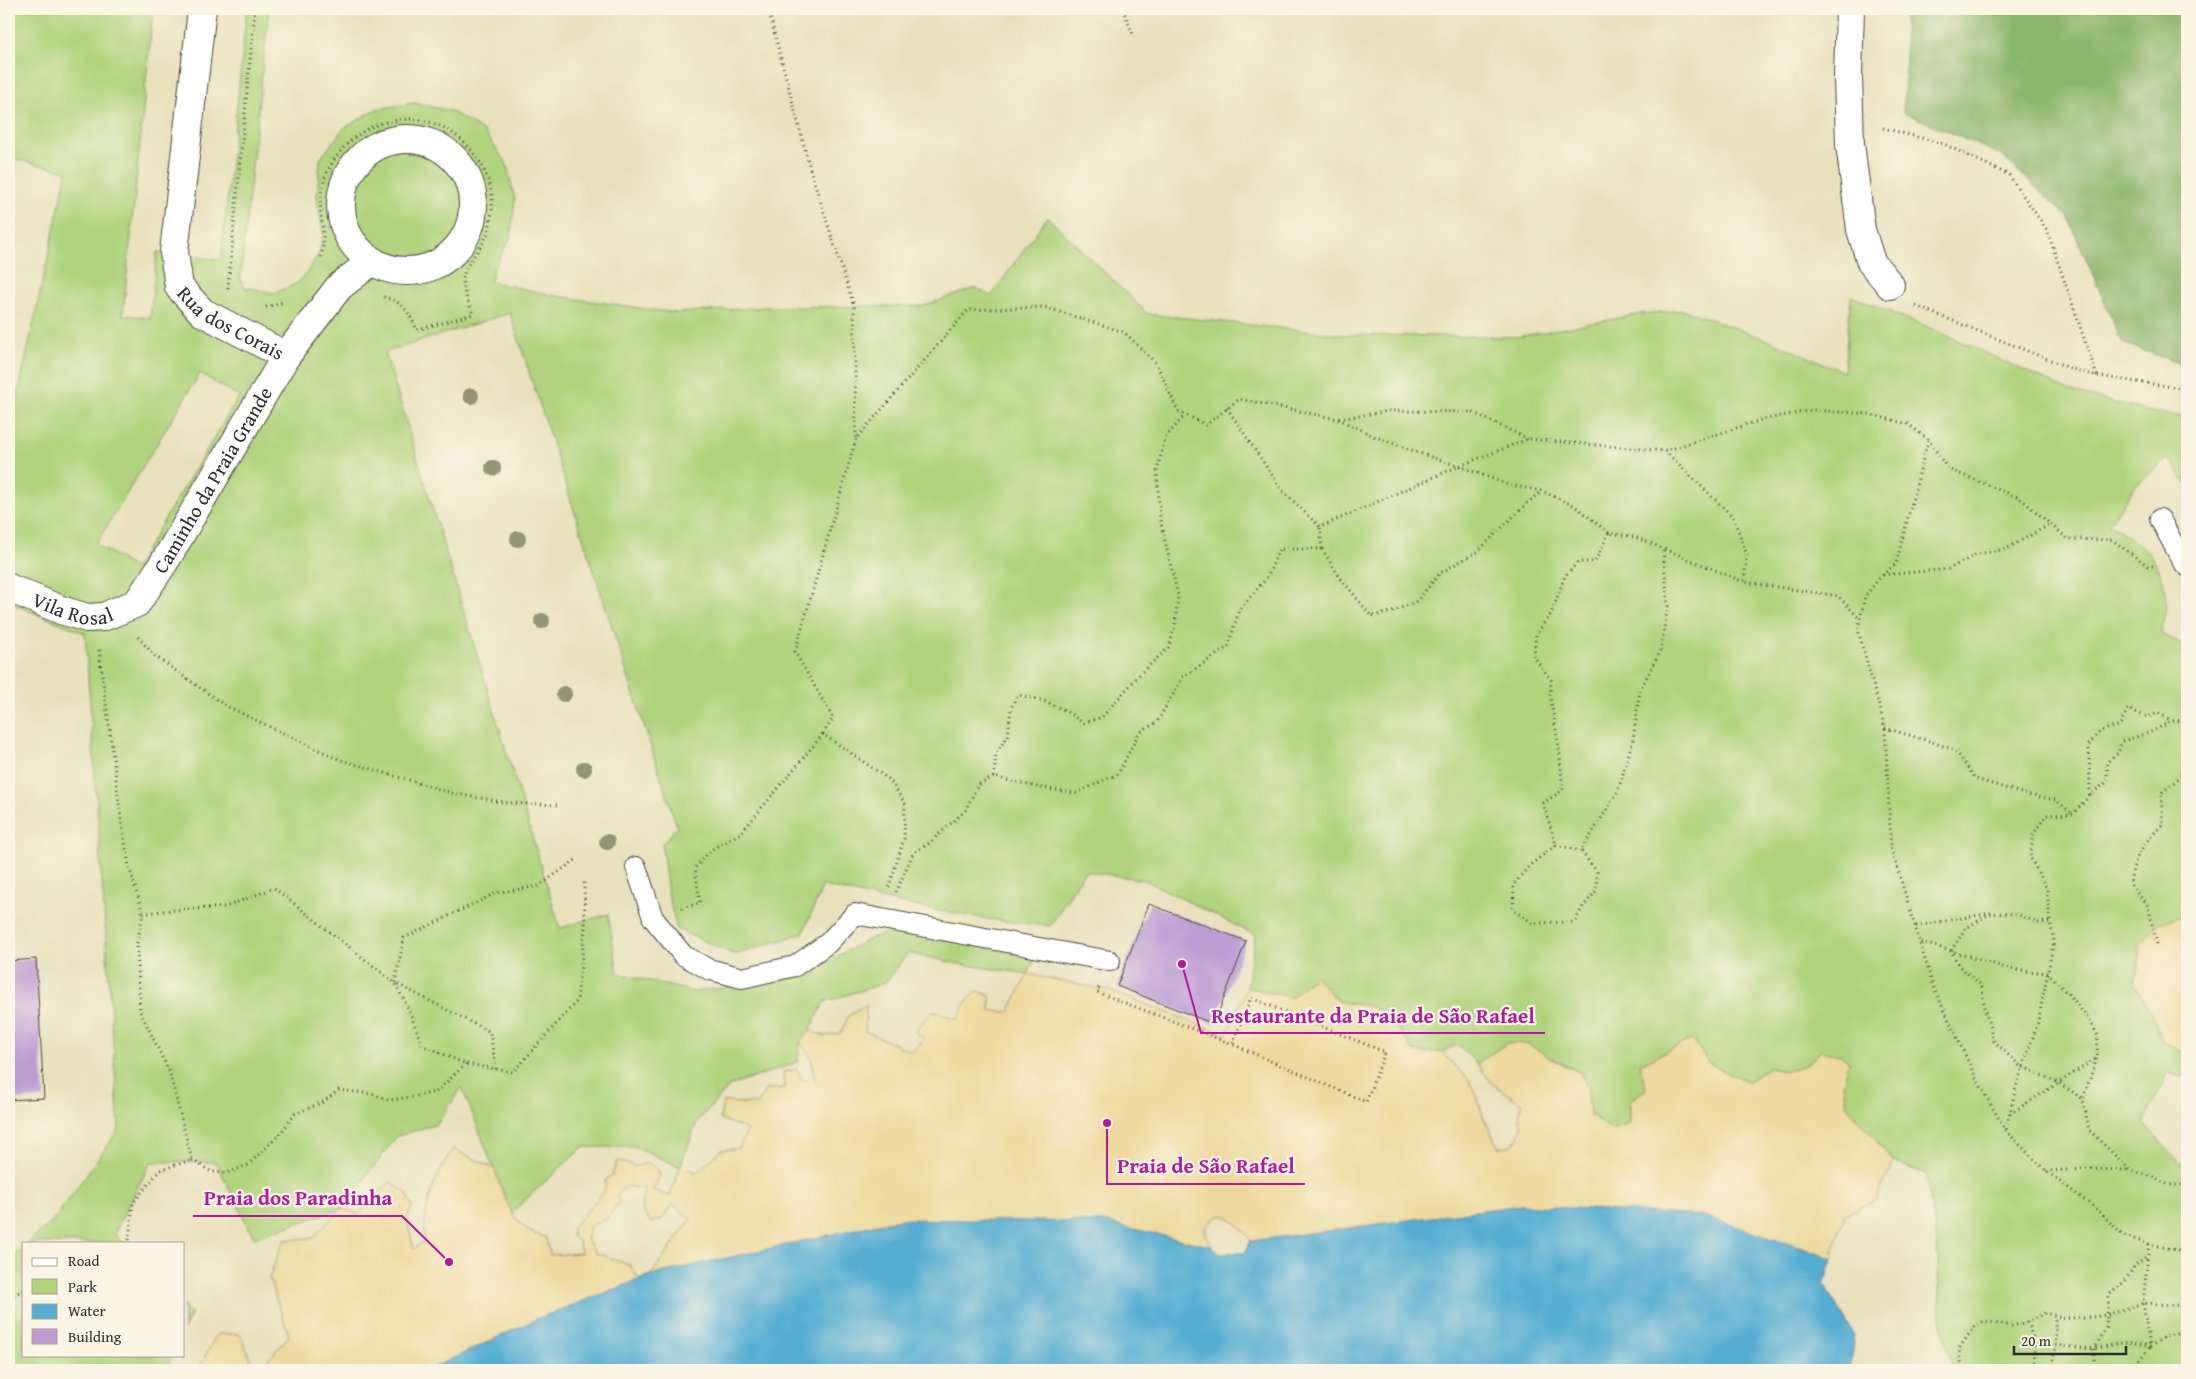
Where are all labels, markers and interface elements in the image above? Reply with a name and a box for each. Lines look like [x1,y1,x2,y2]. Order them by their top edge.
street label: Rua dos Corais [171,279,290,367]
street label: Caminho da Praia Grande [146,381,279,579]
street label: Vila Rosal [28,585,118,632]
callout: Restaurante da Praia de São Rafael [1201,997,1545,1033]
text: Restaurante da Praia de São Rafael [1211,1000,1535,1031]
callout: Praia de São Rafael [1107,1148,1305,1184]
text: Praia de São Rafael [1117,1150,1295,1181]
callout: Praia dos Paradinha [193,1180,402,1216]
text: Praia dos Paradinha [204,1182,392,1213]
legend [22,1242,185,1356]
text: Road [68,1250,99,1271]
text: Park [68,1276,97,1297]
text: Water [68,1300,106,1321]
scale bar [2014,1324,2126,1356]
text: Building [68,1326,122,1347]
text: 20 m [2021,1330,2052,1351]

